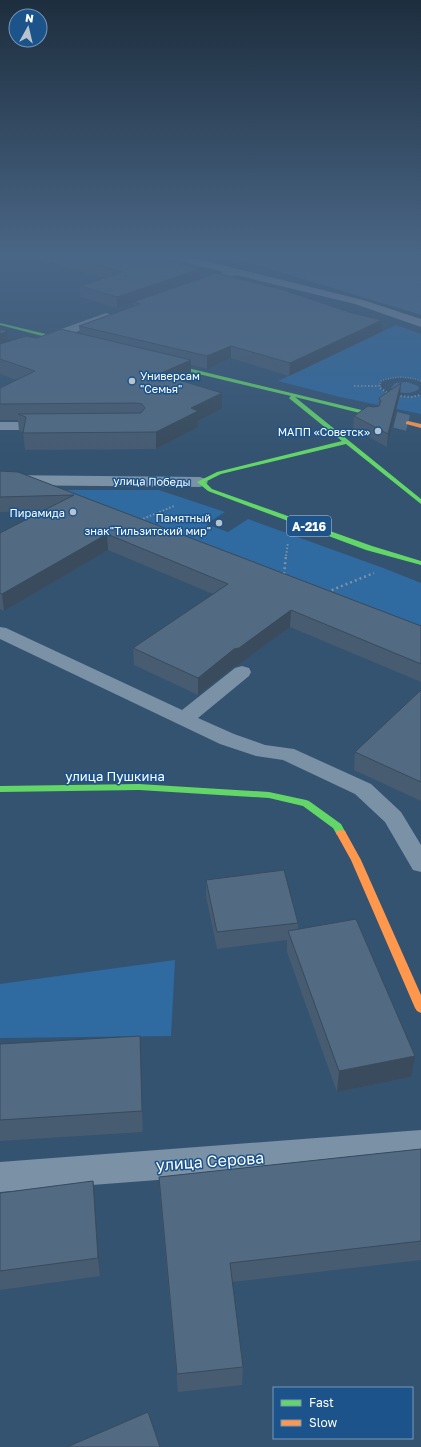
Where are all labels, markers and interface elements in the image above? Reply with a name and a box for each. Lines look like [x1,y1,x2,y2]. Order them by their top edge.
north arrow [8,8,48,48]
text: N [24,11,35,25]
place label: Универсам "Семья" [140,369,200,395]
marker: Универсам "Семья" [127,376,137,386]
place label: МАПП «Советск» [278,425,370,438]
marker: МАПП «Советск» [373,426,383,436]
street label: улица Победы [113,474,191,488]
place label: Пирамида [9,506,65,519]
marker: Пирамида [68,507,78,517]
place label: Памятный знак"Тильзитский мир" [84,511,211,537]
road number: А-216 [287,516,331,536]
marker: Памятный знак"Тильзитский мир" [214,518,224,528]
street label: улица Пушкина [65,768,165,784]
street label: улица Серова [155,1147,265,1175]
legend [273,1387,413,1439]
text: Fast [309,1395,334,1410]
text: Slow [309,1415,337,1430]

